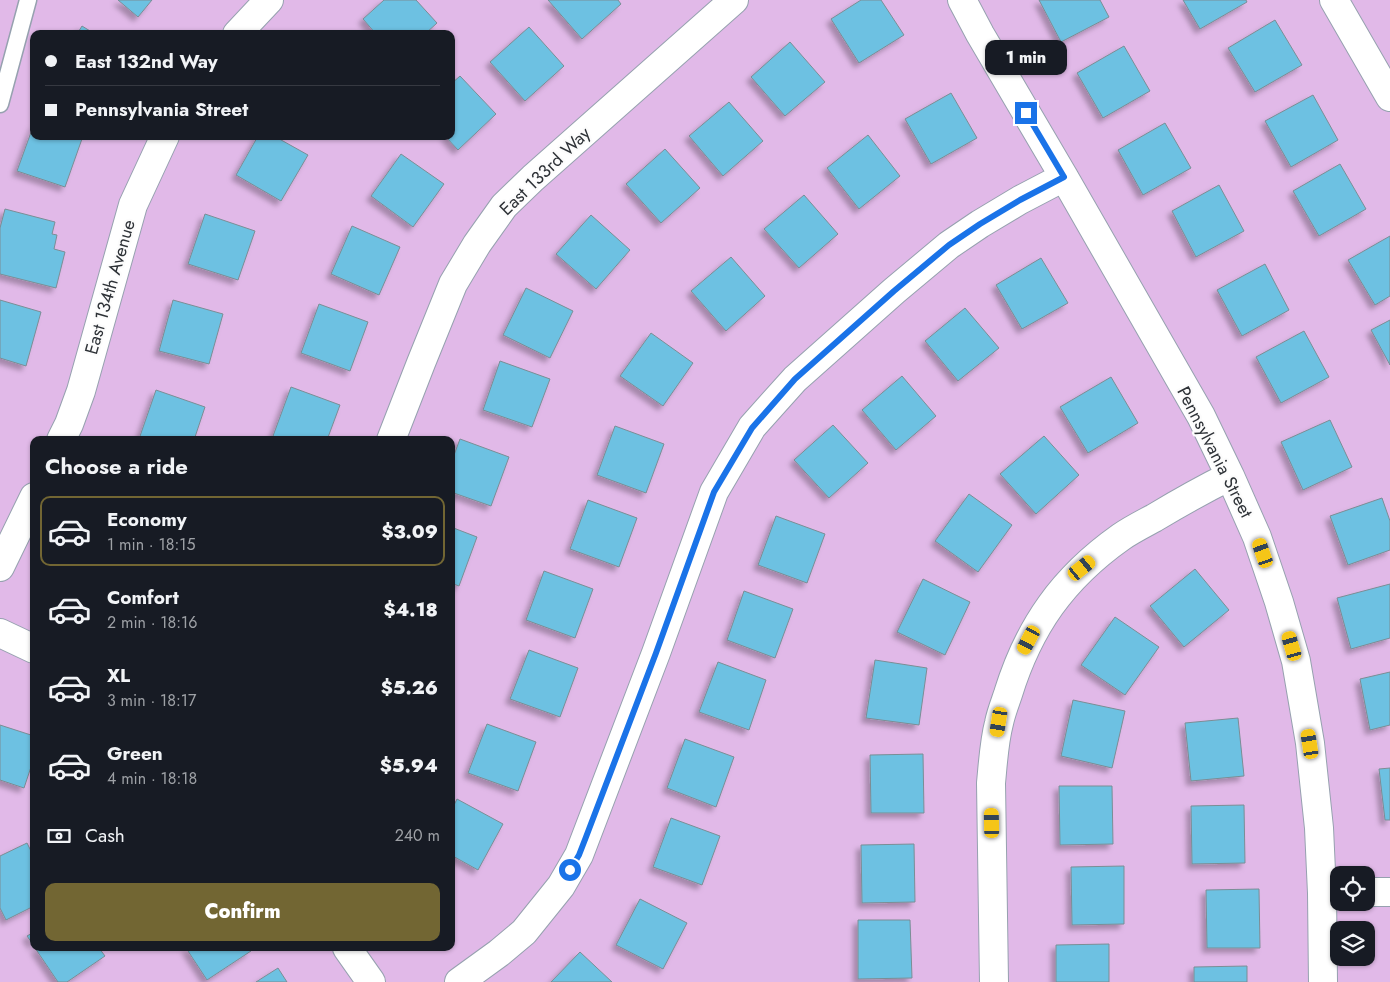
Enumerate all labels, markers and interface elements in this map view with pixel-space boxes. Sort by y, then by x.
callout: 1 min [985,41,1067,76]
text: 1 min [1006,46,1046,69]
text: East 132nd Way [75,48,218,75]
text: Pennsylvania Street [75,96,248,123]
route end [1015,102,1037,124]
street label: East 133rd Way [494,121,596,221]
street label: East 134th Avenue [78,217,142,357]
street label: Pennsylvania Street [1171,382,1260,523]
text: Choose a ride [45,450,188,482]
text: Economy [107,506,187,533]
icon: car [47,509,92,554]
text: $3.09 [382,518,438,545]
text: 1 min · 18:15 [107,533,195,556]
car [1251,536,1274,570]
car [1065,553,1098,583]
text: Comfort [107,584,179,611]
icon: car [47,587,92,632]
text: $4.18 [383,596,438,623]
text: 2 min · 18:16 [107,611,198,634]
car [1015,623,1042,657]
car [1280,630,1303,662]
text: XL [107,662,130,689]
icon: car [47,665,92,710]
text: $5.26 [381,674,438,701]
text: 3 min · 18:17 [107,689,196,712]
car [989,706,1008,738]
car [1300,728,1319,760]
text: Green [107,740,163,767]
icon: car [47,743,92,788]
text: $5.94 [380,752,438,779]
text: 4 min · 18:18 [107,767,197,790]
car [984,808,999,838]
icon: cash [45,822,73,850]
text: Cash [85,822,125,849]
text: 240 m [395,824,440,847]
route start [559,859,581,881]
map controls [1330,866,1375,966]
button: locate [1330,866,1375,911]
button: Confirm [45,883,440,941]
button: layers [1330,921,1375,966]

